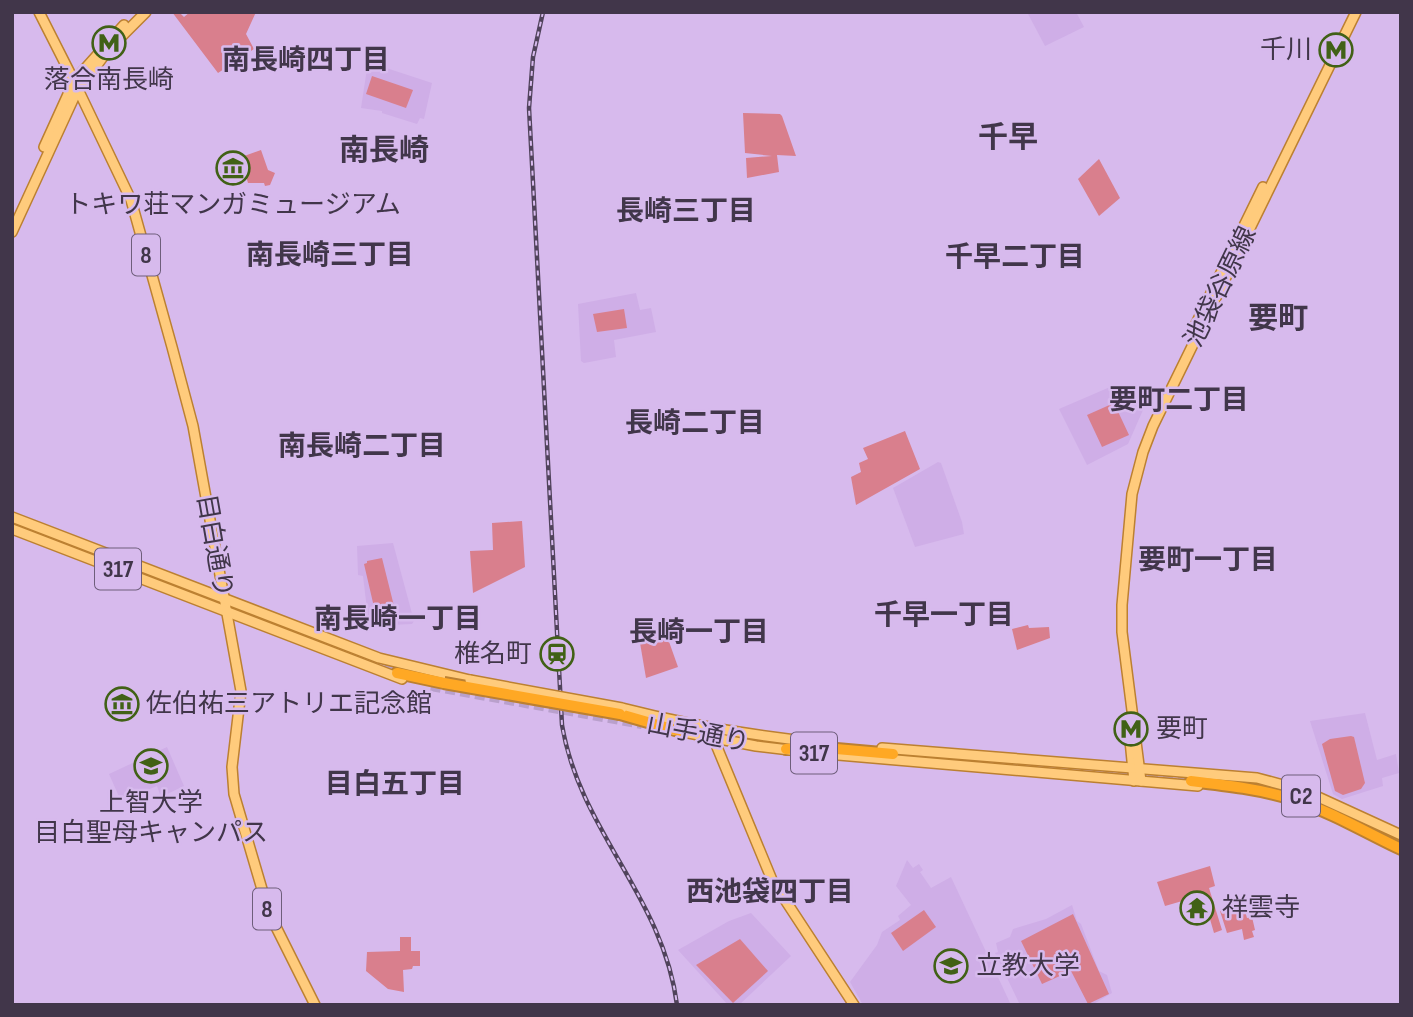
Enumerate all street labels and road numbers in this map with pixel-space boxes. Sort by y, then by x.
street label: 池袋谷原線 [1179,222,1263,352]
road number: 8 [132,234,160,276]
street label: 目白通り [190,492,238,600]
road number: 317 [95,548,141,590]
street label: 山手通り [644,709,752,759]
road number: 317 [791,732,837,774]
road number: C2 [1282,776,1320,816]
road number: 8 [253,888,281,930]

